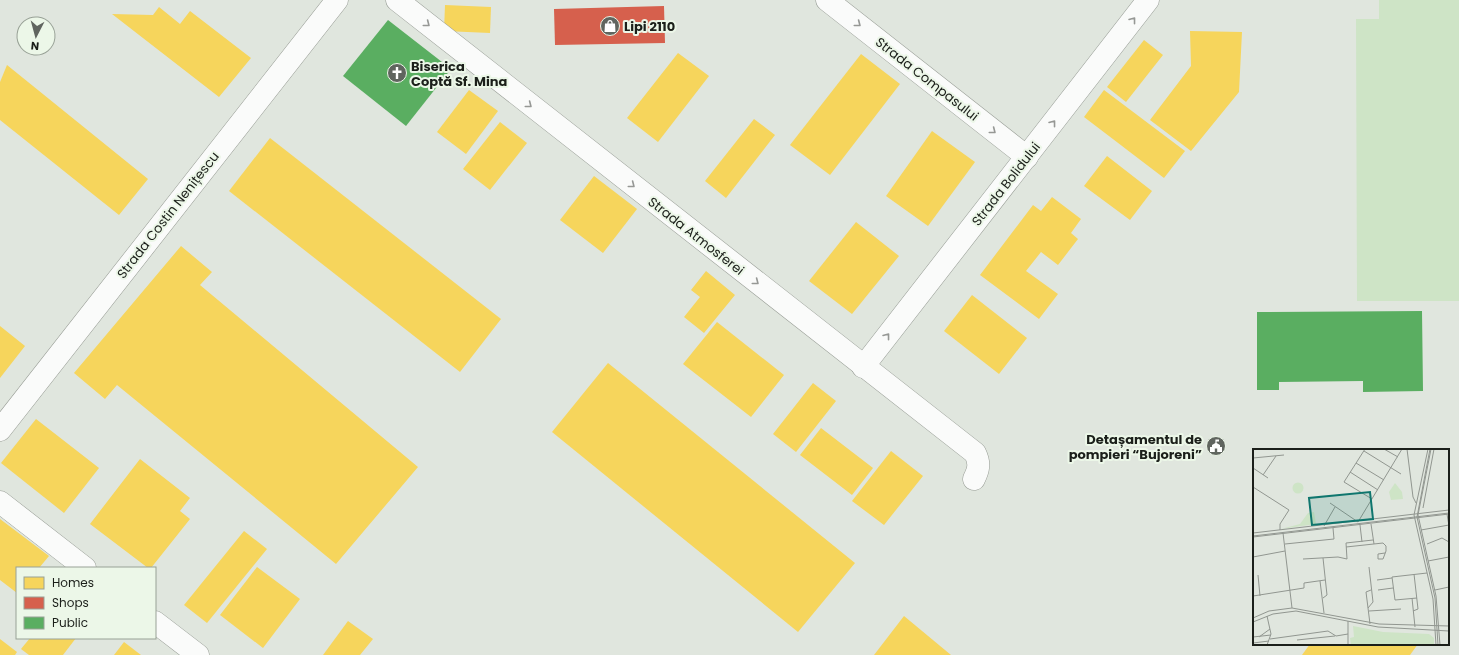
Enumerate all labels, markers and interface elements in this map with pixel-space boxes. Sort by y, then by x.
shop icon: Lipi 2110 [599,15,621,37]
north arrow [16,16,56,56]
place label: Lipi 2110 [624,17,675,36]
one-way arrow [1128,17,1135,24]
one-way arrow [423,20,430,27]
one-way arrow [854,20,861,27]
street label: Strada Compasului [871,33,983,125]
text: N [30,38,40,54]
place label: Biserica Coptă Sf. Mina [411,57,508,91]
church icon: Biserica Coptă Sf. Mina [386,62,408,84]
one-way arrow [525,100,532,107]
one-way arrow [1049,120,1056,127]
one-way arrow [988,126,995,133]
street label: Strada Bolidului [967,138,1045,230]
street label: Strada Costin Nenițescu [112,148,224,282]
one-way arrow [627,180,634,187]
street label: Strada Atmosferei [644,192,748,280]
one-way arrow [751,278,758,285]
one-way arrow [883,333,890,340]
place label: Detașamentul de pompieri “Bujoreni” [1069,430,1202,464]
public building icon: Detașamentul de pompieri “Bujoreni” [1205,435,1227,457]
inset map [1253,449,1449,645]
legend [16,567,156,639]
text: Homes [52,574,94,591]
text: Shops [52,594,89,611]
text: Public [52,614,88,631]

